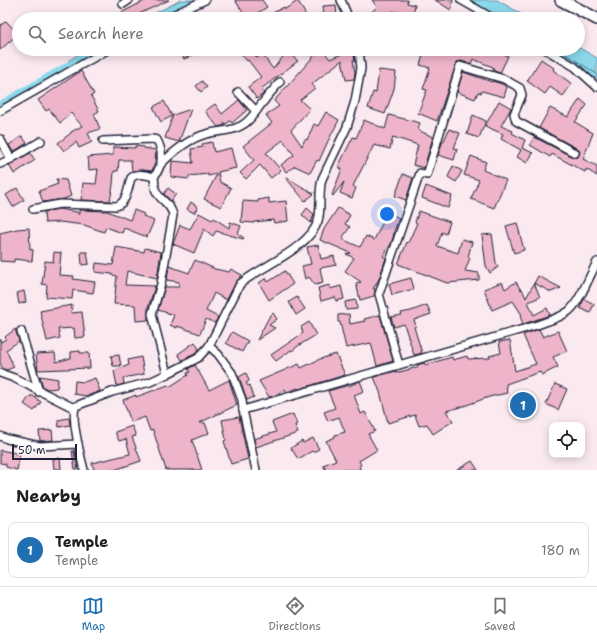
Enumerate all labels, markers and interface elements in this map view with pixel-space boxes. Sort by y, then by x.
search box [12,12,585,56]
icon: search [26,23,48,45]
text: Search here [58,24,144,44]
your location [377,204,397,224]
pin: 1 [510,390,536,420]
map controls [549,422,585,458]
button: locate [549,422,585,458]
scale bar [12,442,77,461]
text: 50 m [18,443,46,458]
text: Nearby [16,485,81,507]
text: Temple [55,532,108,552]
text: 1 [27,542,33,559]
text: 180 m [541,542,580,559]
text: Temple [55,552,98,569]
tab: Map [82,595,105,634]
tab: Directions [268,595,321,634]
tab: Saved [484,595,515,634]

